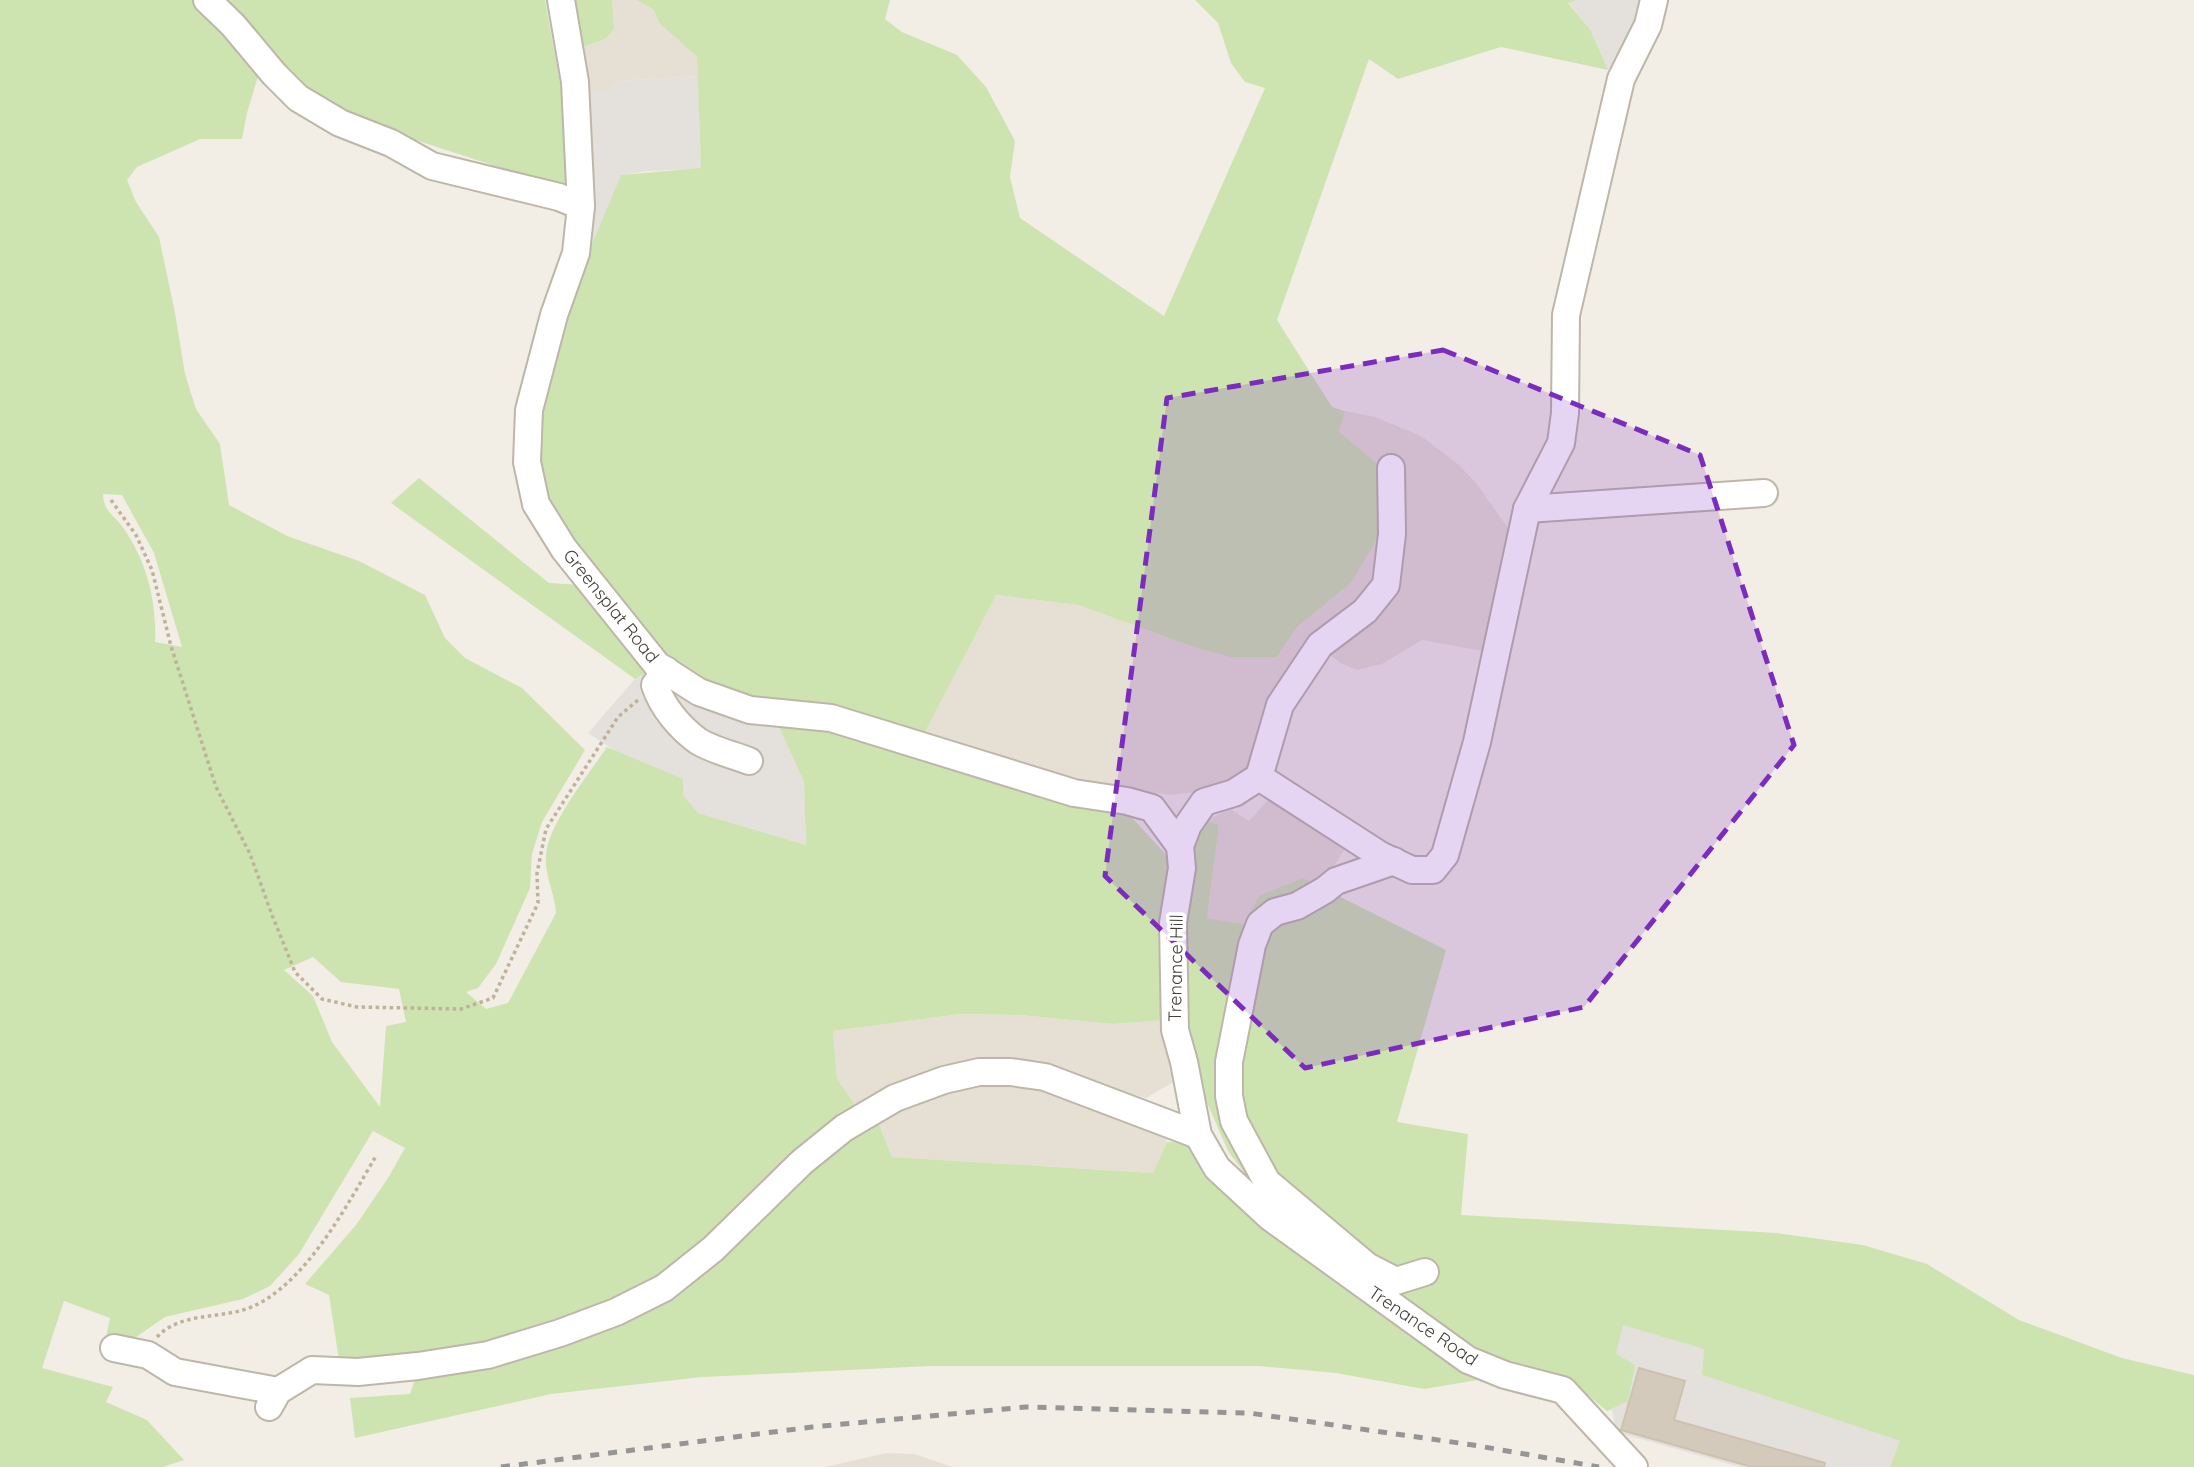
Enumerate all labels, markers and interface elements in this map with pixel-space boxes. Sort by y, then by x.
street label: Greensplat Road [558,544,664,667]
street label: Trenance Hill [1163,914,1188,1022]
street label: Trenance Road [1364,1280,1482,1371]

